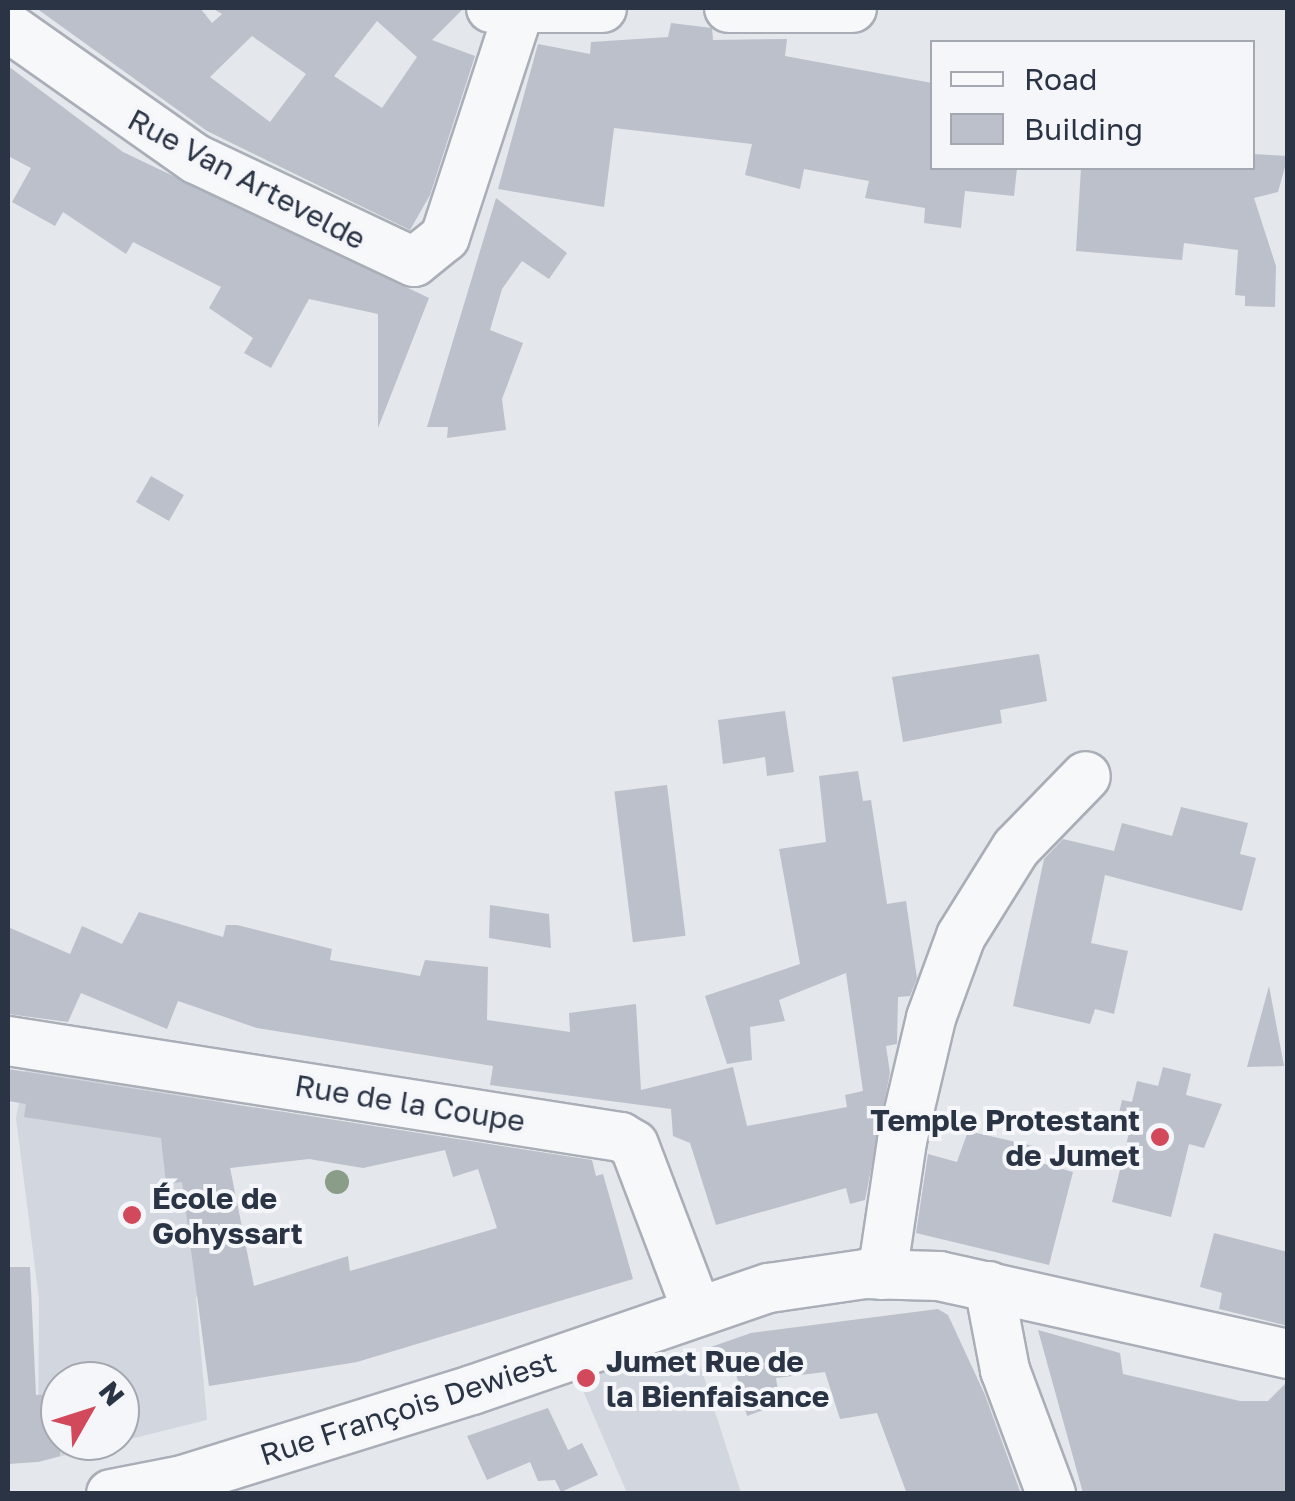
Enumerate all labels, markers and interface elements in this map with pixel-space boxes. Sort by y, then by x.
legend [930,40,1255,170]
text: Road [1024,61,1098,97]
street label: Rue Van Artevelde [122,101,372,257]
text: Building [1024,111,1143,147]
street label: Rue de la Coupe [292,1067,528,1139]
place label: Temple Protestant de Jumet [870,1102,1140,1172]
marker: Temple Protestant de Jumet [1149,1126,1171,1148]
place label: École de Gohyssart [152,1180,303,1250]
marker: École de Gohyssart [121,1204,143,1226]
street label: Rue François Dewiest [255,1343,561,1473]
place label: Jumet Rue de la Bienfaisance [606,1343,829,1414]
north arrow [40,1361,140,1461]
marker: Jumet Rue de la Bienfaisance [575,1367,597,1389]
text: N [93,1374,132,1412]

